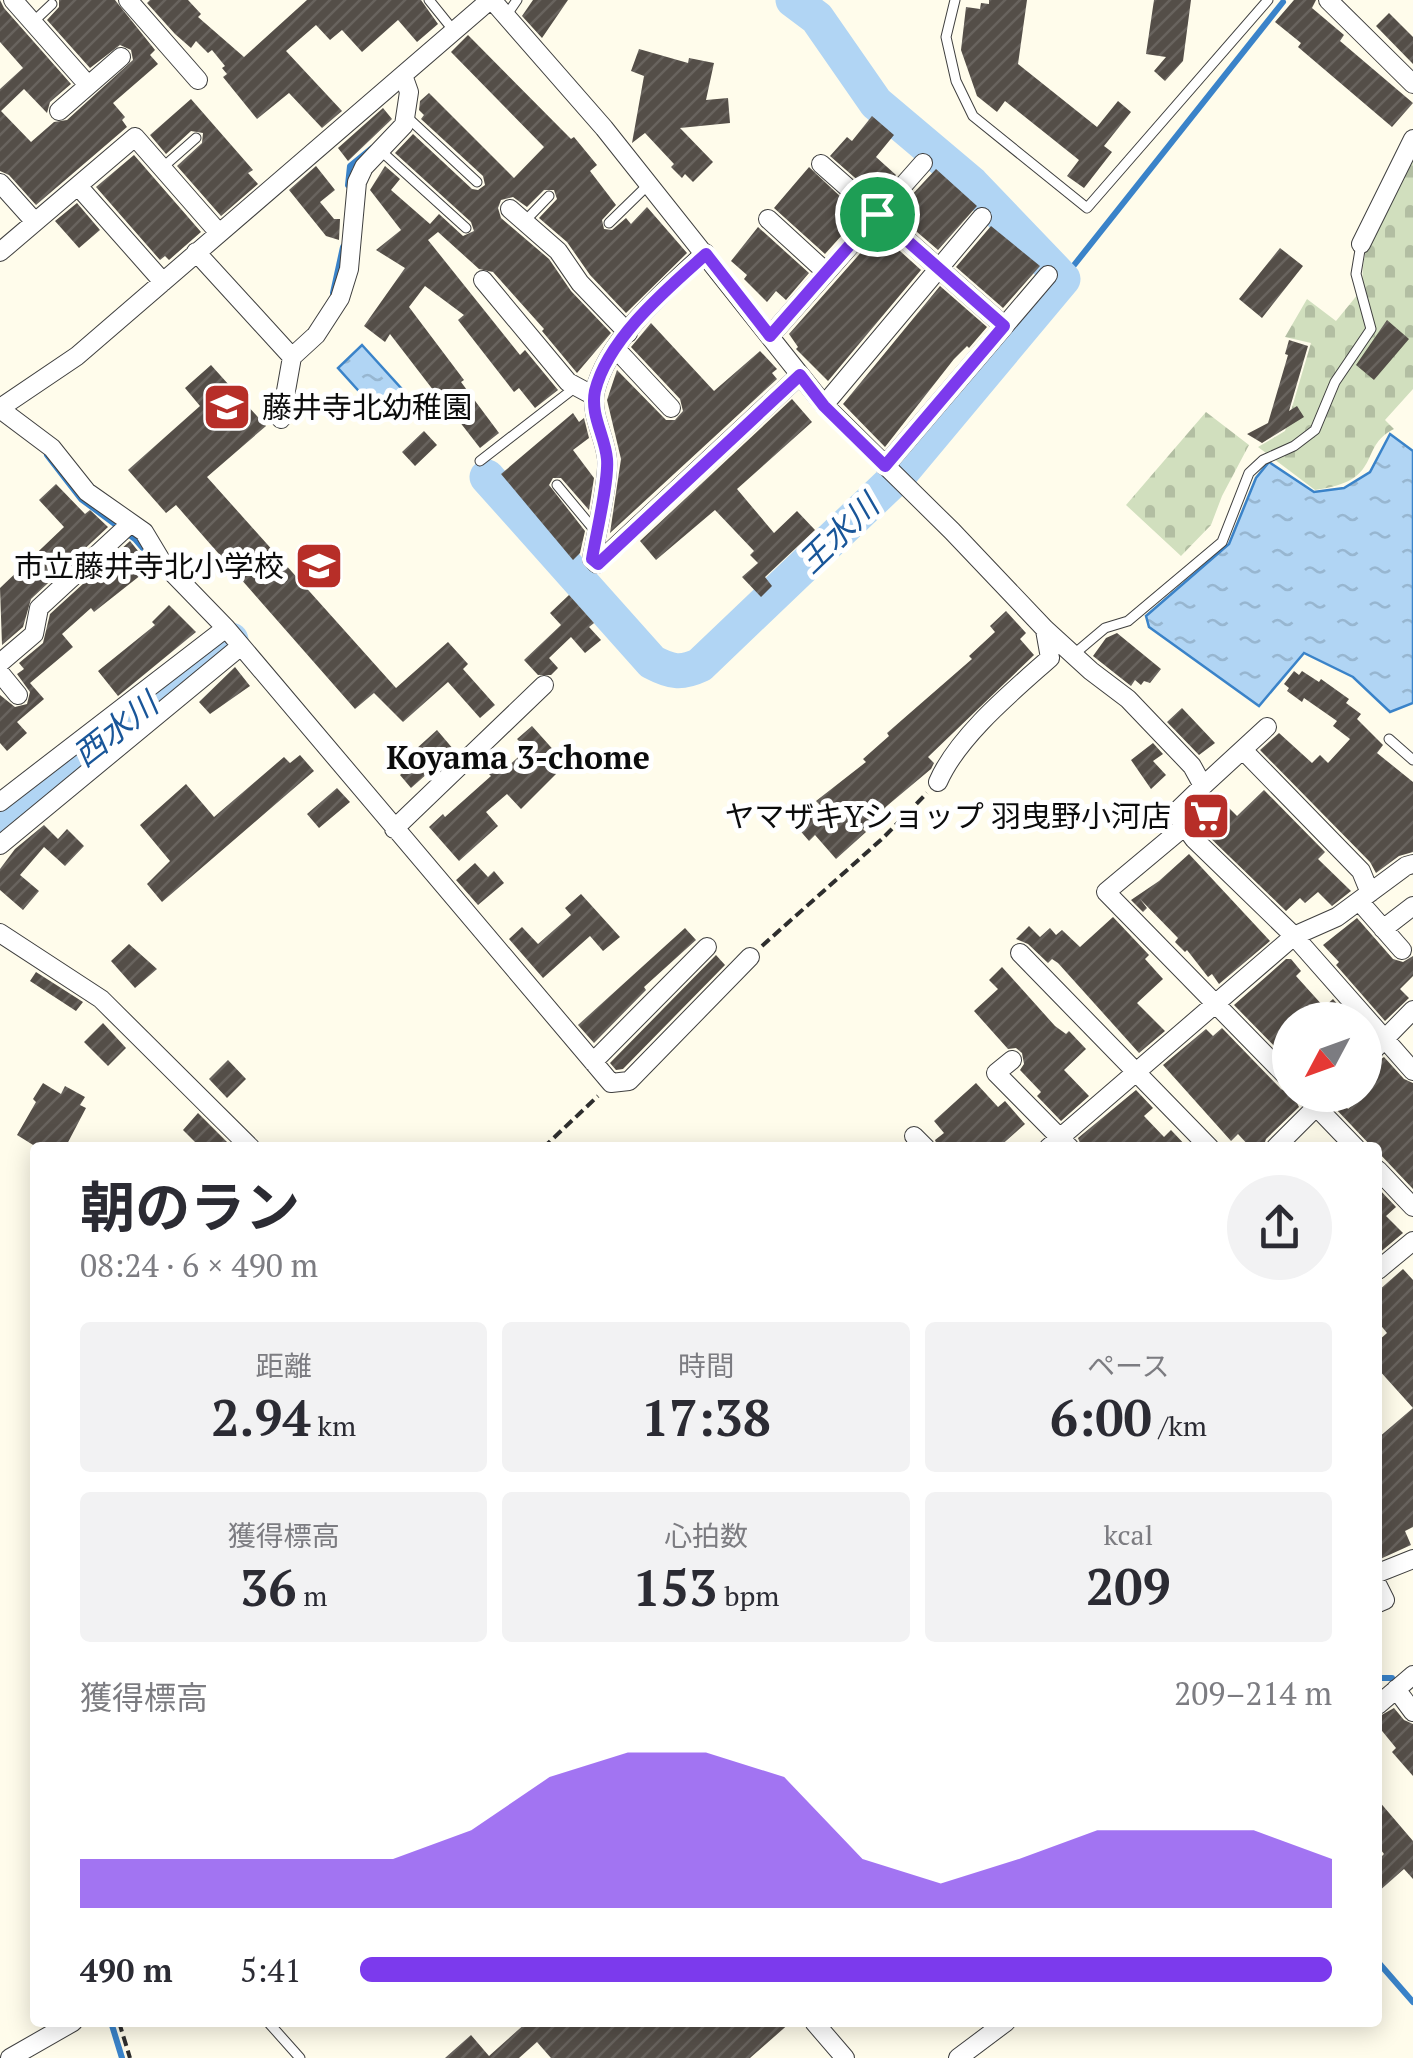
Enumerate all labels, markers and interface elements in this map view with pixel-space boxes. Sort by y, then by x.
pin [835,172,920,257]
icon: arrive [850,187,905,242]
school or university icon: 藤井寺北幼稚園 [201,381,253,433]
place label: 藤井寺北幼稚園 [262,387,472,427]
water label: 王水川 [789,482,889,581]
school or university icon: 市立藤井寺北小学校 [293,540,345,592]
place label: 市立藤井寺北小学校 [14,546,284,586]
water label: 西水川 [64,681,168,775]
district label: Koyama 3-chome [386,736,650,778]
supermarket icon: ヤマザキYショップ 羽曳野小河店 [1180,790,1232,842]
place label: ヤマザキYショップ 羽曳野小河店 [724,796,1171,836]
north arrow [1272,1002,1382,1112]
map controls [1272,1002,1382,1112]
text: 朝のラン [80,1170,300,1243]
button: share [1227,1175,1332,1280]
text: 08:24 · 6 × 490 m [80,1244,318,1286]
text: 距離 [256,1347,312,1384]
text: 時間 [678,1347,734,1384]
text: ペース [1087,1347,1170,1384]
text: 2.94 [211,1384,311,1450]
text: 17:38 [641,1384,771,1450]
text: 6:00 [1050,1384,1152,1450]
text: km [311,1407,356,1444]
text: /km [1152,1407,1207,1444]
text: kcal [1103,1516,1153,1553]
text: 獲得標高 [228,1517,340,1554]
text: 心拍数 [664,1517,748,1554]
text: 209 [1086,1553,1171,1619]
text: 36 [240,1554,296,1620]
text: 153 [633,1554,717,1620]
text: m [296,1577,327,1614]
text: bpm [717,1577,779,1614]
text: 209–214 m [1174,1672,1332,1714]
text: 獲得標高 [80,1676,208,1718]
text: 490 m [80,1949,172,1991]
text: 5:41 [240,1949,302,1991]

